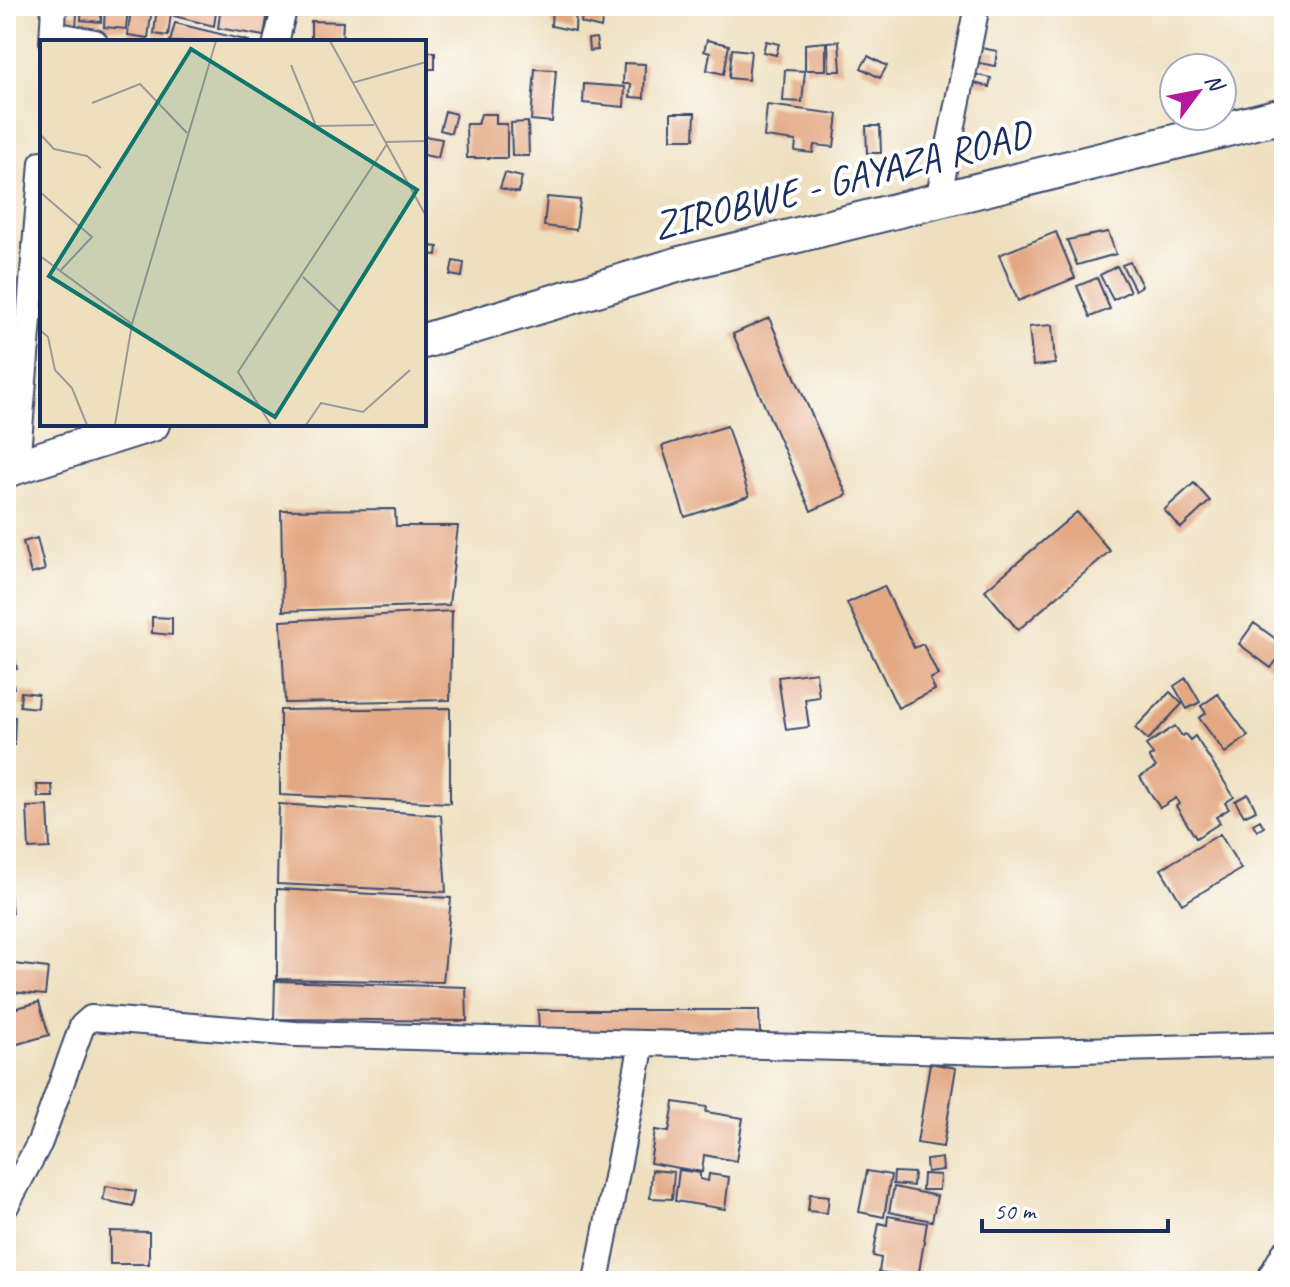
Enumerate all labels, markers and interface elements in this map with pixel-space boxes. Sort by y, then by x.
inset map [40,40,426,426]
north arrow [1158,52,1238,132]
text: N [1199,69,1231,98]
street label: ZIROBWE - GAYAZA ROAD [648,108,1039,251]
scale bar [982,1183,1168,1233]
text: 50 m [994,1196,1037,1226]

